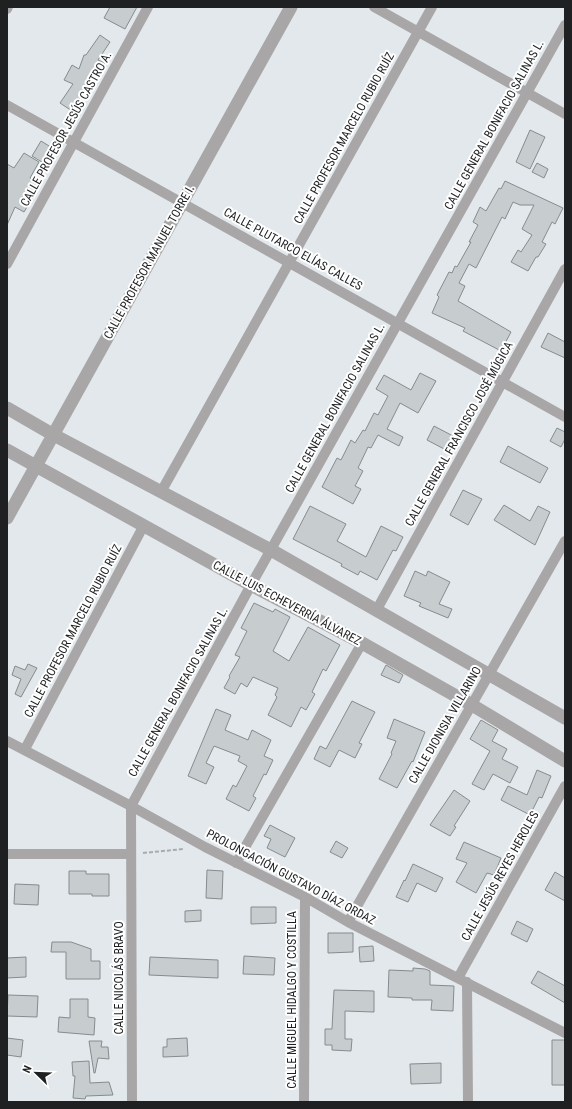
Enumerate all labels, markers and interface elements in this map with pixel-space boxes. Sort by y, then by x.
street label: CALLE GENERAL BONIFACIO SALINAS L. [441,38,547,212]
street label: CALLE PROFESOR JESÚS CASTRO A. [17,49,114,209]
street label: CALLE PROFESOR MARCELO RUBIO RUÍZ [290,49,397,226]
street label: CALLE PROFESOR MANUEL TORRE I. [101,183,197,341]
street label: CALLE PLUTARCO ELÍAS CALLES [221,204,365,293]
street label: CALLE GENERAL BONIFACIO SALINAS L. [282,321,388,495]
street label: CALLE GENERAL FRANCISCO JOSÉ MÚGICA [401,339,516,529]
street label: CALLE PROFESOR MARCELO RUBIO RUÍZ [20,542,125,720]
street label: CALLE LUIS ECHEVERRÍA ÁLVAREZ [211,557,364,648]
street label: CALLE GENERAL BONIFACIO SALINAS L. [125,605,231,779]
street label: CALLE DIONISIA VILLARINO [406,664,484,786]
street label: CALLE JESÚS REYES HEROLES [458,808,542,943]
street label: PROLONGACIÓN GUSTAVO DÍAZ ORDAZ [204,825,378,928]
street label: CALLE MIGUEL HIDALGO Y COSTILLA [285,911,299,1089]
street label: CALLE NICOLÁS BRAVO [111,921,126,1035]
north arrow [16,1053,56,1093]
text: N [20,1063,35,1075]

